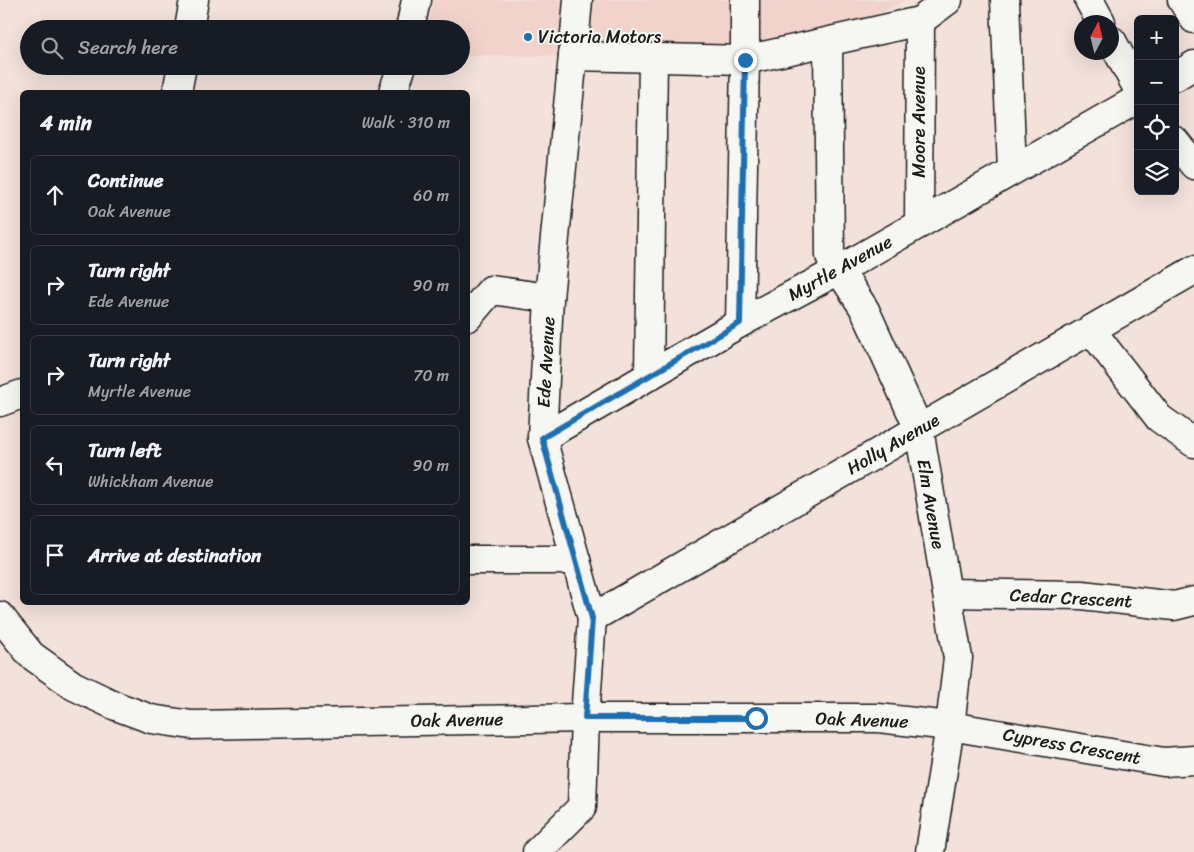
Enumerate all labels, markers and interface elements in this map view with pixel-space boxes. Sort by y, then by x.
north arrow [1074,15,1119,60]
map controls [1134,15,1179,195]
button: + [1134,15,1179,60]
search box [20,20,470,75]
place label: Victoria Motors [538,21,662,53]
text: Search here [78,31,178,64]
marker: Victoria Motors [522,31,534,43]
icon: search [38,34,66,62]
route end [734,49,757,72]
button: − [1134,60,1179,105]
street label: Moore Avenue [903,66,935,178]
text: 4 min [40,104,92,142]
button: locate [1134,105,1179,150]
text: Walk · 310 m [362,108,450,137]
button: layers [1134,150,1179,195]
text: Continue [88,164,164,197]
icon: ahead [41,181,69,209]
text: 60 m [413,181,449,210]
text: Oak Avenue [88,197,171,226]
street label: Myrtle Avenue [782,226,898,310]
text: Turn right [88,254,170,287]
icon: right [41,271,69,299]
text: 90 m [413,271,449,300]
text: Ede Avenue [88,287,169,316]
street label: Ede Avenue [528,316,564,408]
text: Turn right [88,344,170,377]
icon: right [41,361,69,389]
text: 70 m [413,361,449,390]
text: Myrtle Avenue [88,377,191,406]
street label: Holly Avenue [840,404,946,484]
text: Turn left [88,434,161,467]
icon: left [41,451,69,479]
text: 90 m [413,451,449,480]
street label: Elm Avenue [907,456,955,552]
text: Whickham Avenue [88,467,214,496]
text: Arrive at destination [88,539,261,572]
icon: arrive [41,541,69,569]
street label: Cedar Crescent [1009,579,1133,617]
street label: Oak Avenue [815,702,909,738]
street label: Oak Avenue [410,703,504,737]
route start [745,707,768,730]
street label: Cypress Crescent [1001,718,1144,774]

